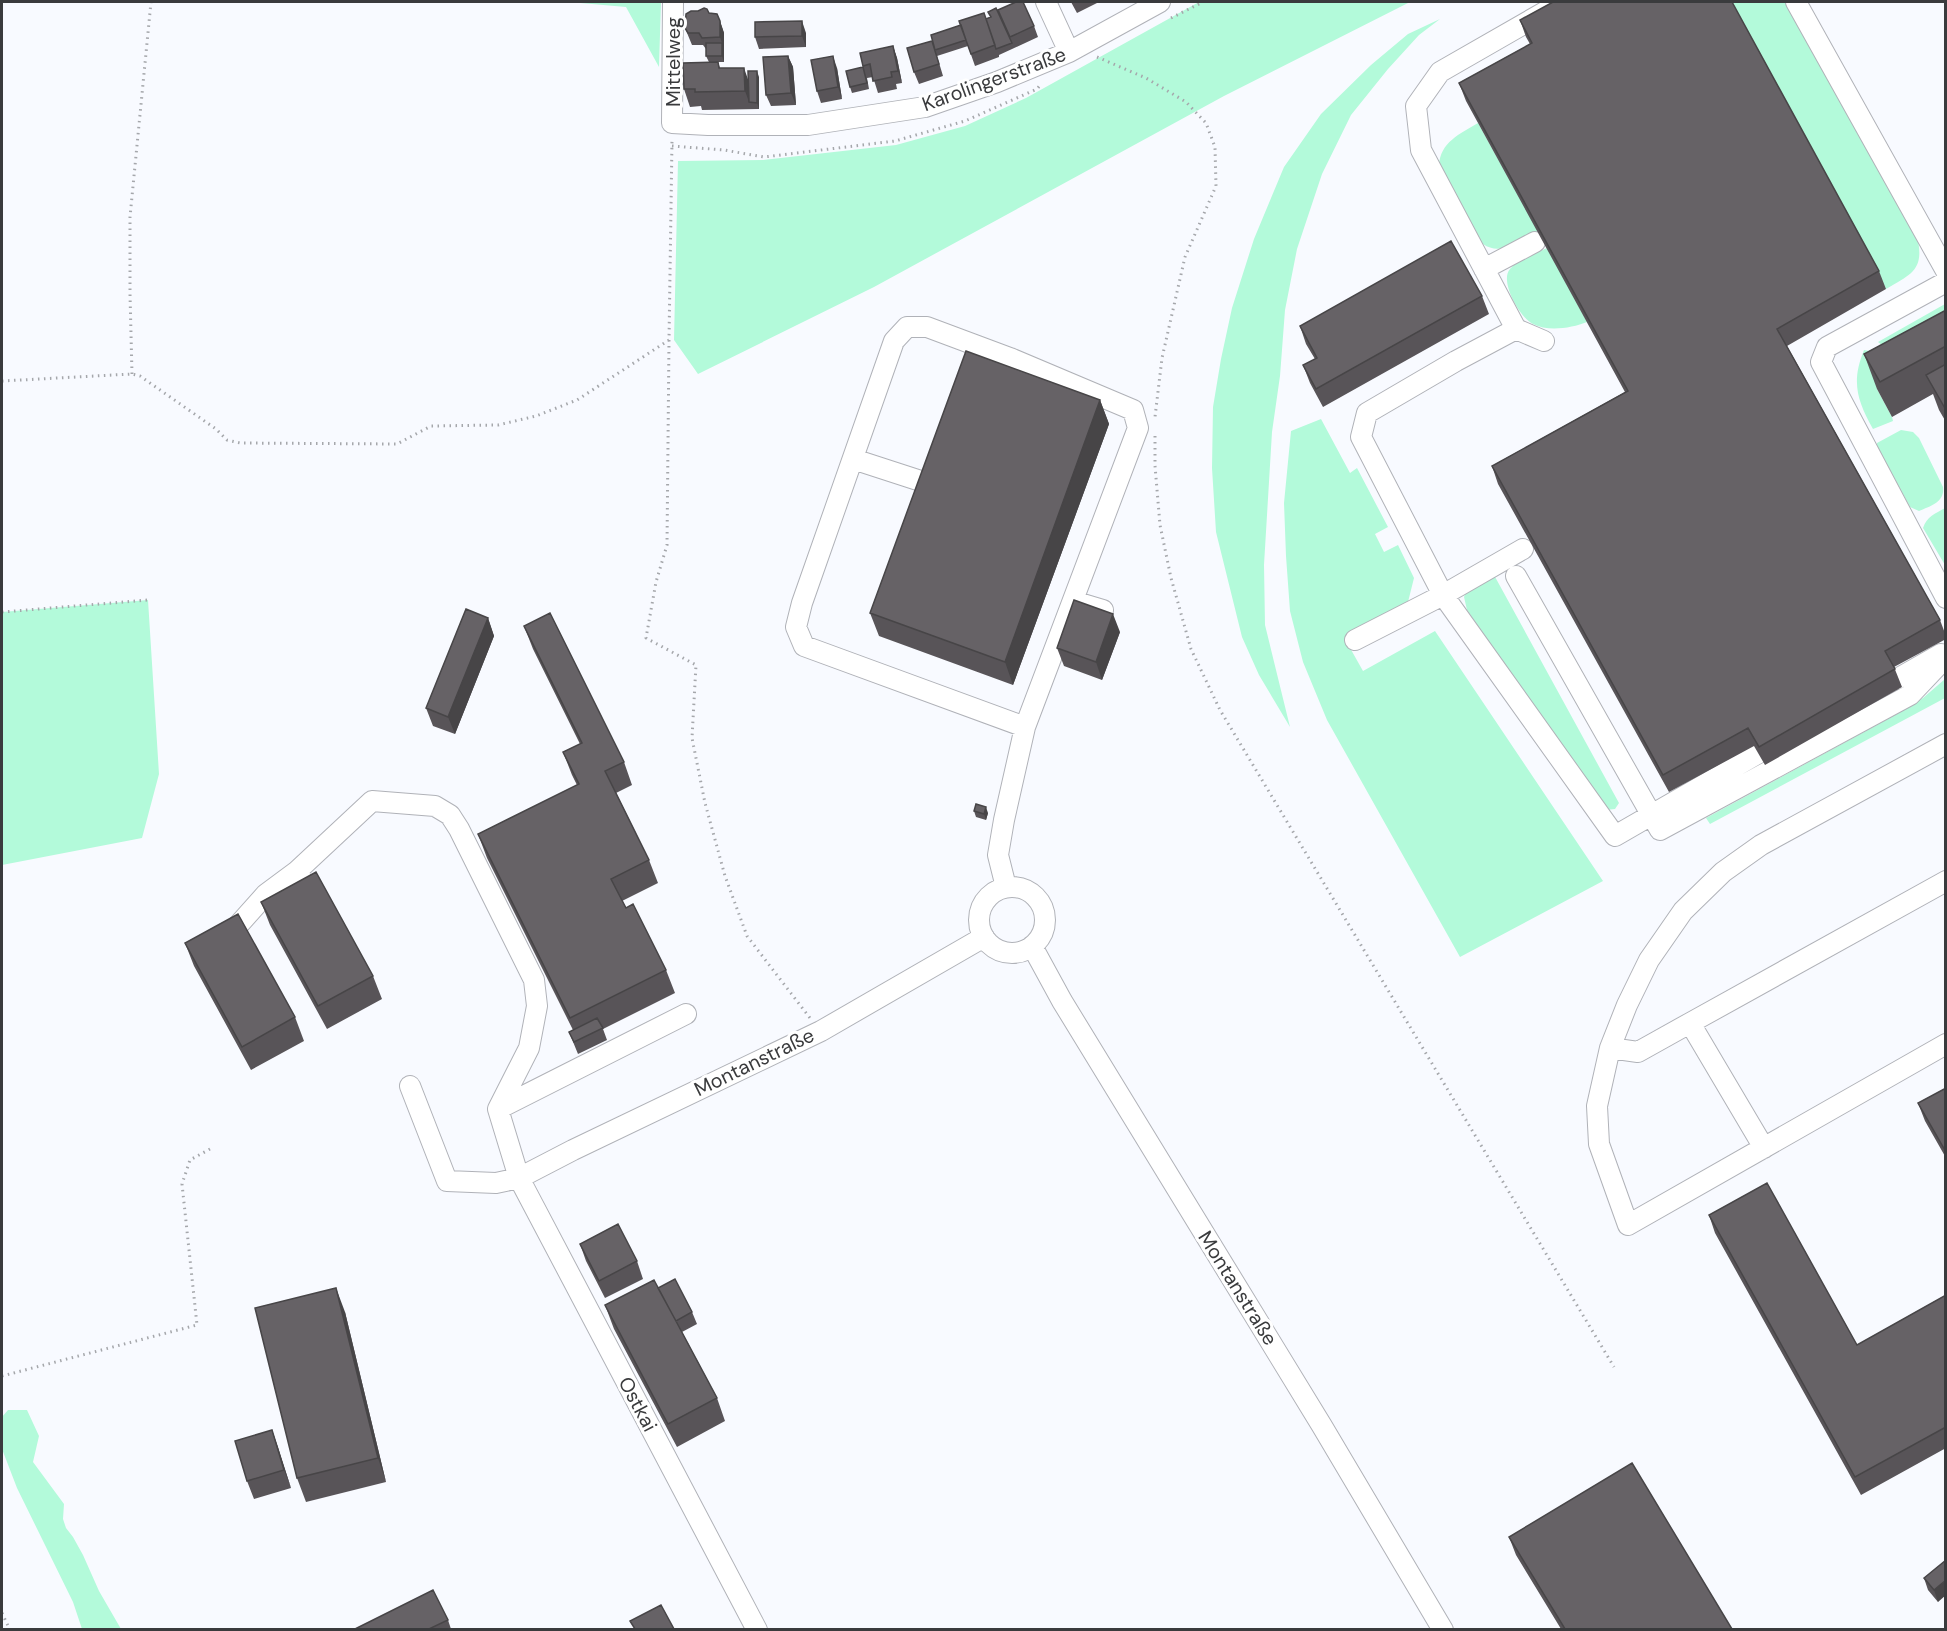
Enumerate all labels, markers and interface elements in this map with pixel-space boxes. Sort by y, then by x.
street label: Mittelweg [660,17,686,107]
street label: Karolingerstraße [918,41,1070,117]
street label: Montanstraße [690,1022,818,1102]
street label: Montanstraße [1192,1226,1284,1350]
street label: Ostkai [613,1372,663,1436]

